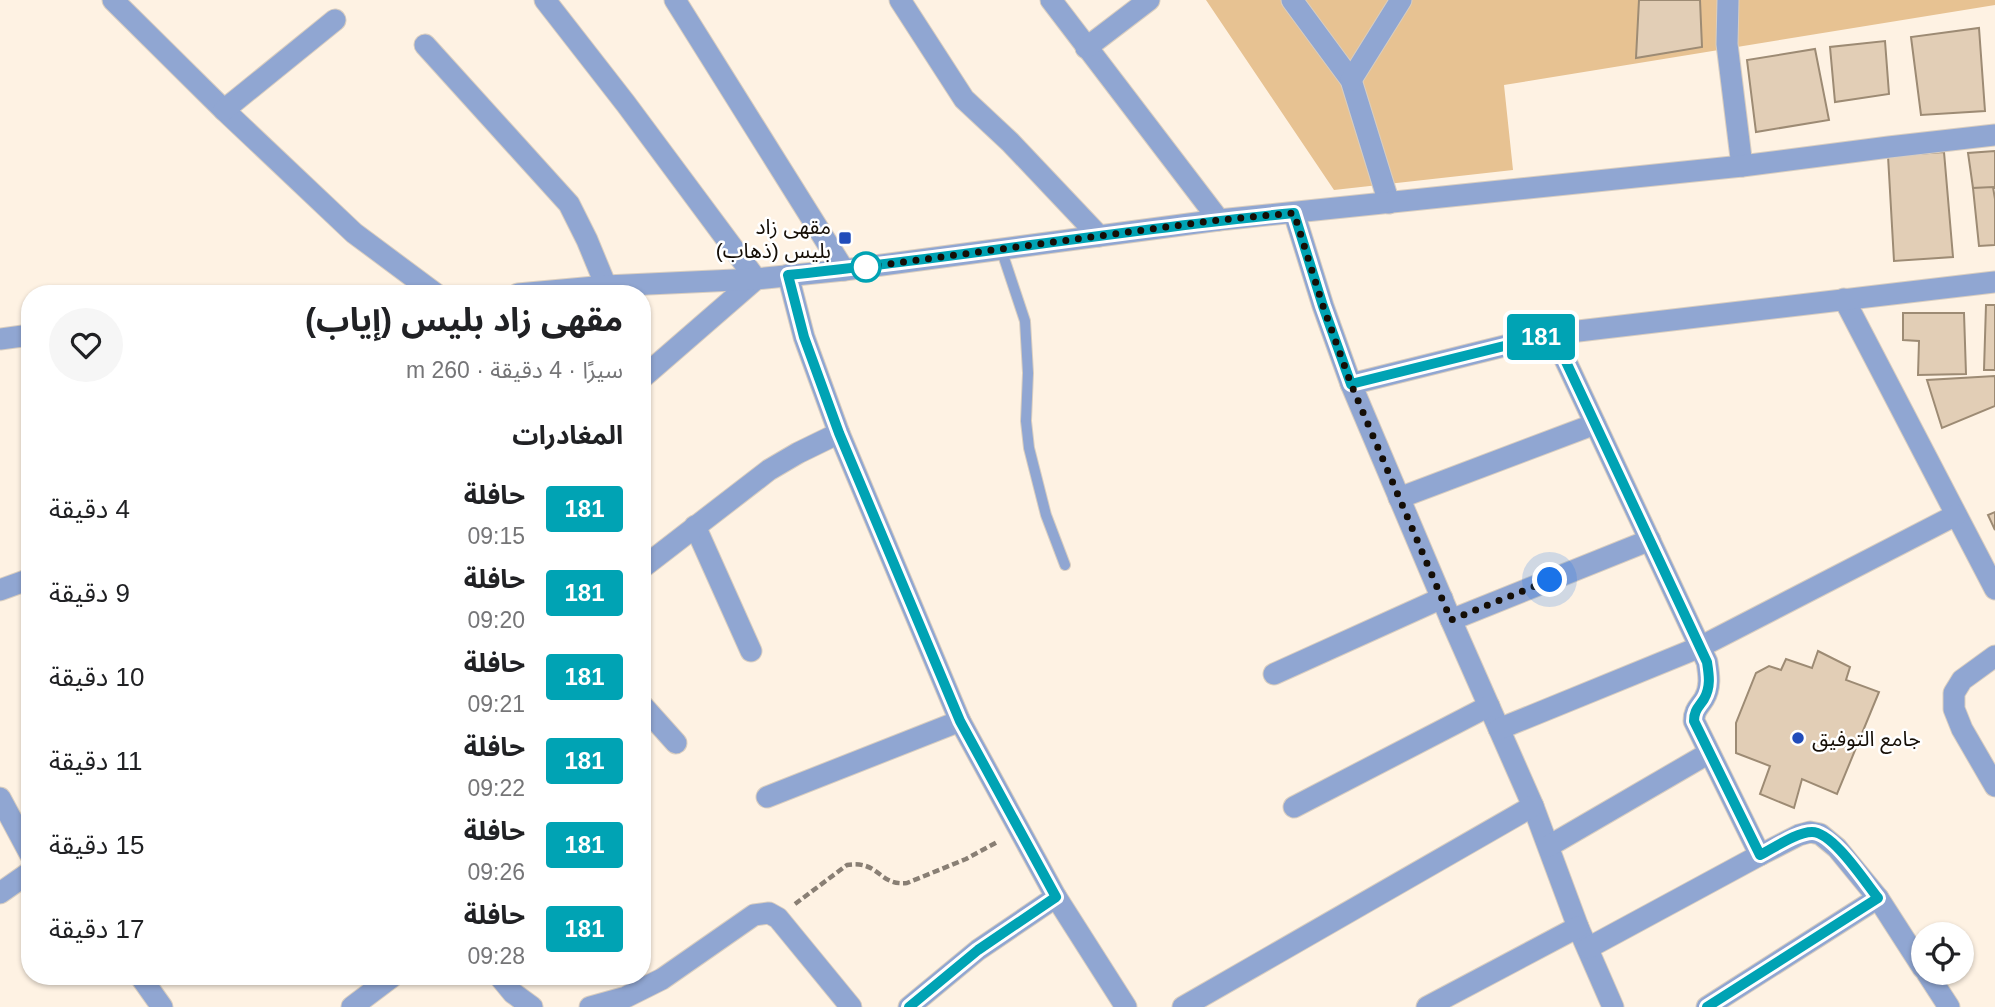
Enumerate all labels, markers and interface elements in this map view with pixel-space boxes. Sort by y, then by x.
place label: مقهى زاد بليس (ذهاب) [716,215,831,263]
marker: مقهى زاد بليس (ذهاب) [837,230,853,246]
unlabelled marker [851,252,881,282]
text: مقهى زاد بليس (إياب) [305,301,623,338]
button: heart [49,308,123,382]
line badge: 181 [1501,314,1581,360]
text: 181 [1521,323,1561,350]
text: سيرًا · 4 دقيقة · 260 m [406,357,623,383]
text: المغادرات [512,420,623,450]
text: حافلة [464,480,525,510]
text: 4 دقيقة [49,494,130,524]
text: 181 [564,495,605,522]
text: 09:15 [467,523,525,549]
your location [1532,562,1567,597]
text: حافلة [464,564,525,594]
text: 9 دقيقة [49,578,130,608]
text: 181 [564,579,605,606]
text: 09:20 [467,607,525,633]
text: حافلة [464,648,525,678]
text: 10 دقيقة [49,662,144,692]
text: 181 [564,663,605,690]
text: 09:21 [467,691,525,717]
place label: جامع التوفيق [1812,727,1921,754]
marker: جامع التوفيق [1790,730,1806,746]
text: حافلة [464,732,525,762]
text: 11 دقيقة [49,746,142,776]
text: 181 [564,747,605,774]
text: 09:22 [467,775,525,801]
text: حافلة [464,816,525,846]
text: 15 دقيقة [49,830,144,860]
text: 181 [564,831,605,858]
text: 09:26 [467,859,525,885]
text: حافلة [464,900,525,930]
text: 17 دقيقة [49,914,144,944]
text: 181 [564,915,605,942]
map controls [1911,922,1974,985]
button: locate [1911,922,1974,985]
text: 09:28 [467,943,525,969]

